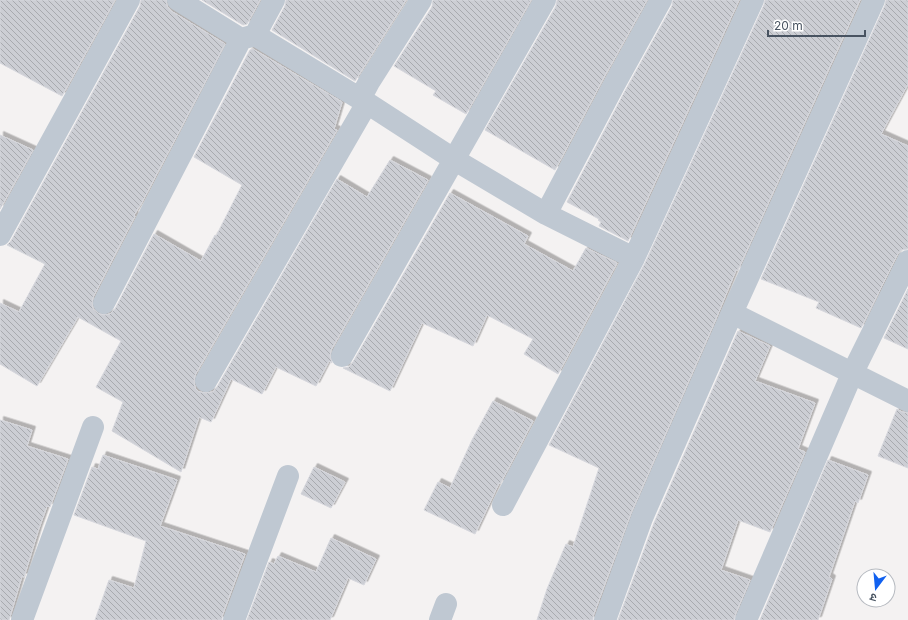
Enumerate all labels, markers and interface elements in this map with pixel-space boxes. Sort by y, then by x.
scale bar [768,12,865,38]
text: 20 m [774,18,803,33]
north arrow [856,568,896,608]
text: उ [868,590,878,605]

